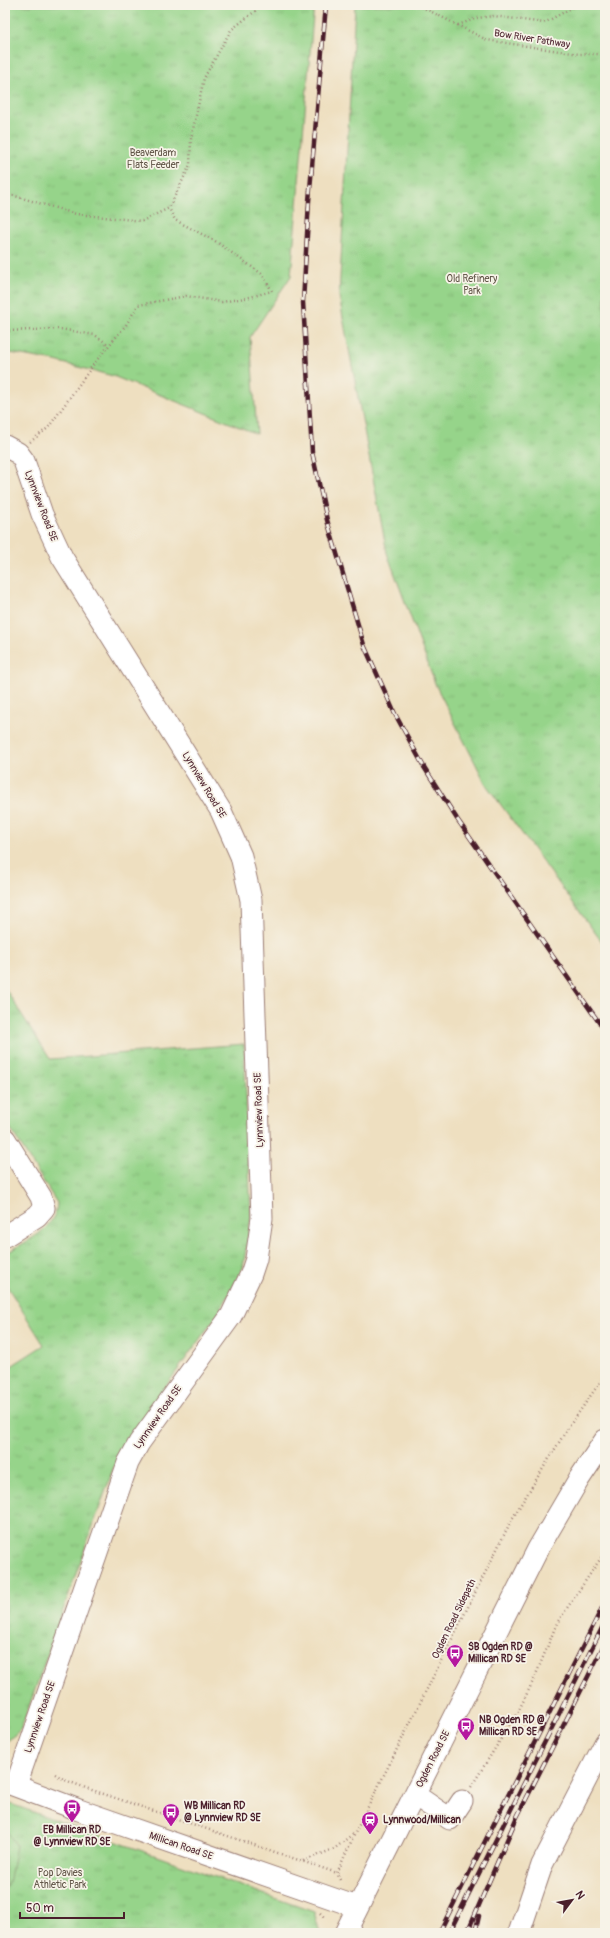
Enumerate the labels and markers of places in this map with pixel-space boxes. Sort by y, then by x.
place label: SB Ogden RD @ Millican RD SE [468,1641,533,1665]
bus stop icon: SB Ogden RD @ Millican RD SE [445,1643,465,1668]
place label: NB Ogden RD @ Millican RD SE [479,1714,545,1738]
bus stop icon: NB Ogden RD @ Millican RD SE [456,1716,476,1741]
bus stop icon: EB Millican RD @ Lynnview RD SE [62,1798,82,1823]
place label: WB Millican RD @ Lynnview RD SE [184,1800,262,1824]
bus stop icon: WB Millican RD @ Lynnview RD SE [161,1802,181,1827]
station icon: Lynnwood/Millican [360,1810,380,1835]
place label: Lynnwood/Millican [383,1814,461,1826]
place label: EB Millican RD @ Lynnview RD SE [34,1824,111,1848]

